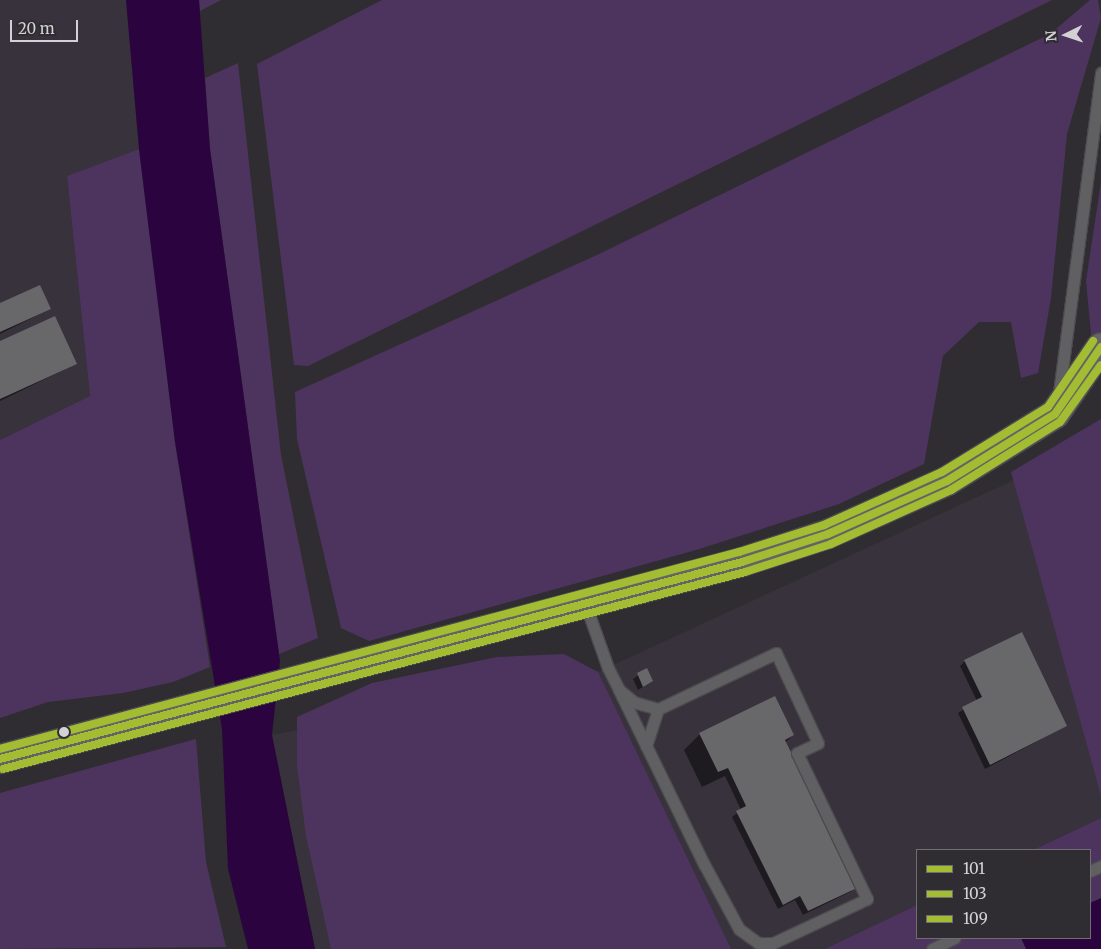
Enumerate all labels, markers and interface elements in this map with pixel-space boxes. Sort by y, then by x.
scale bar [12,10,80,42]
north arrow [1041,10,1091,60]
text: 20 m [18,19,55,38]
text: N [1042,30,1060,42]
unlabelled marker [59,727,69,737]
legend [916,849,1091,939]
text: 101 [963,859,985,878]
text: 103 [963,884,987,903]
text: 109 [963,909,988,928]

